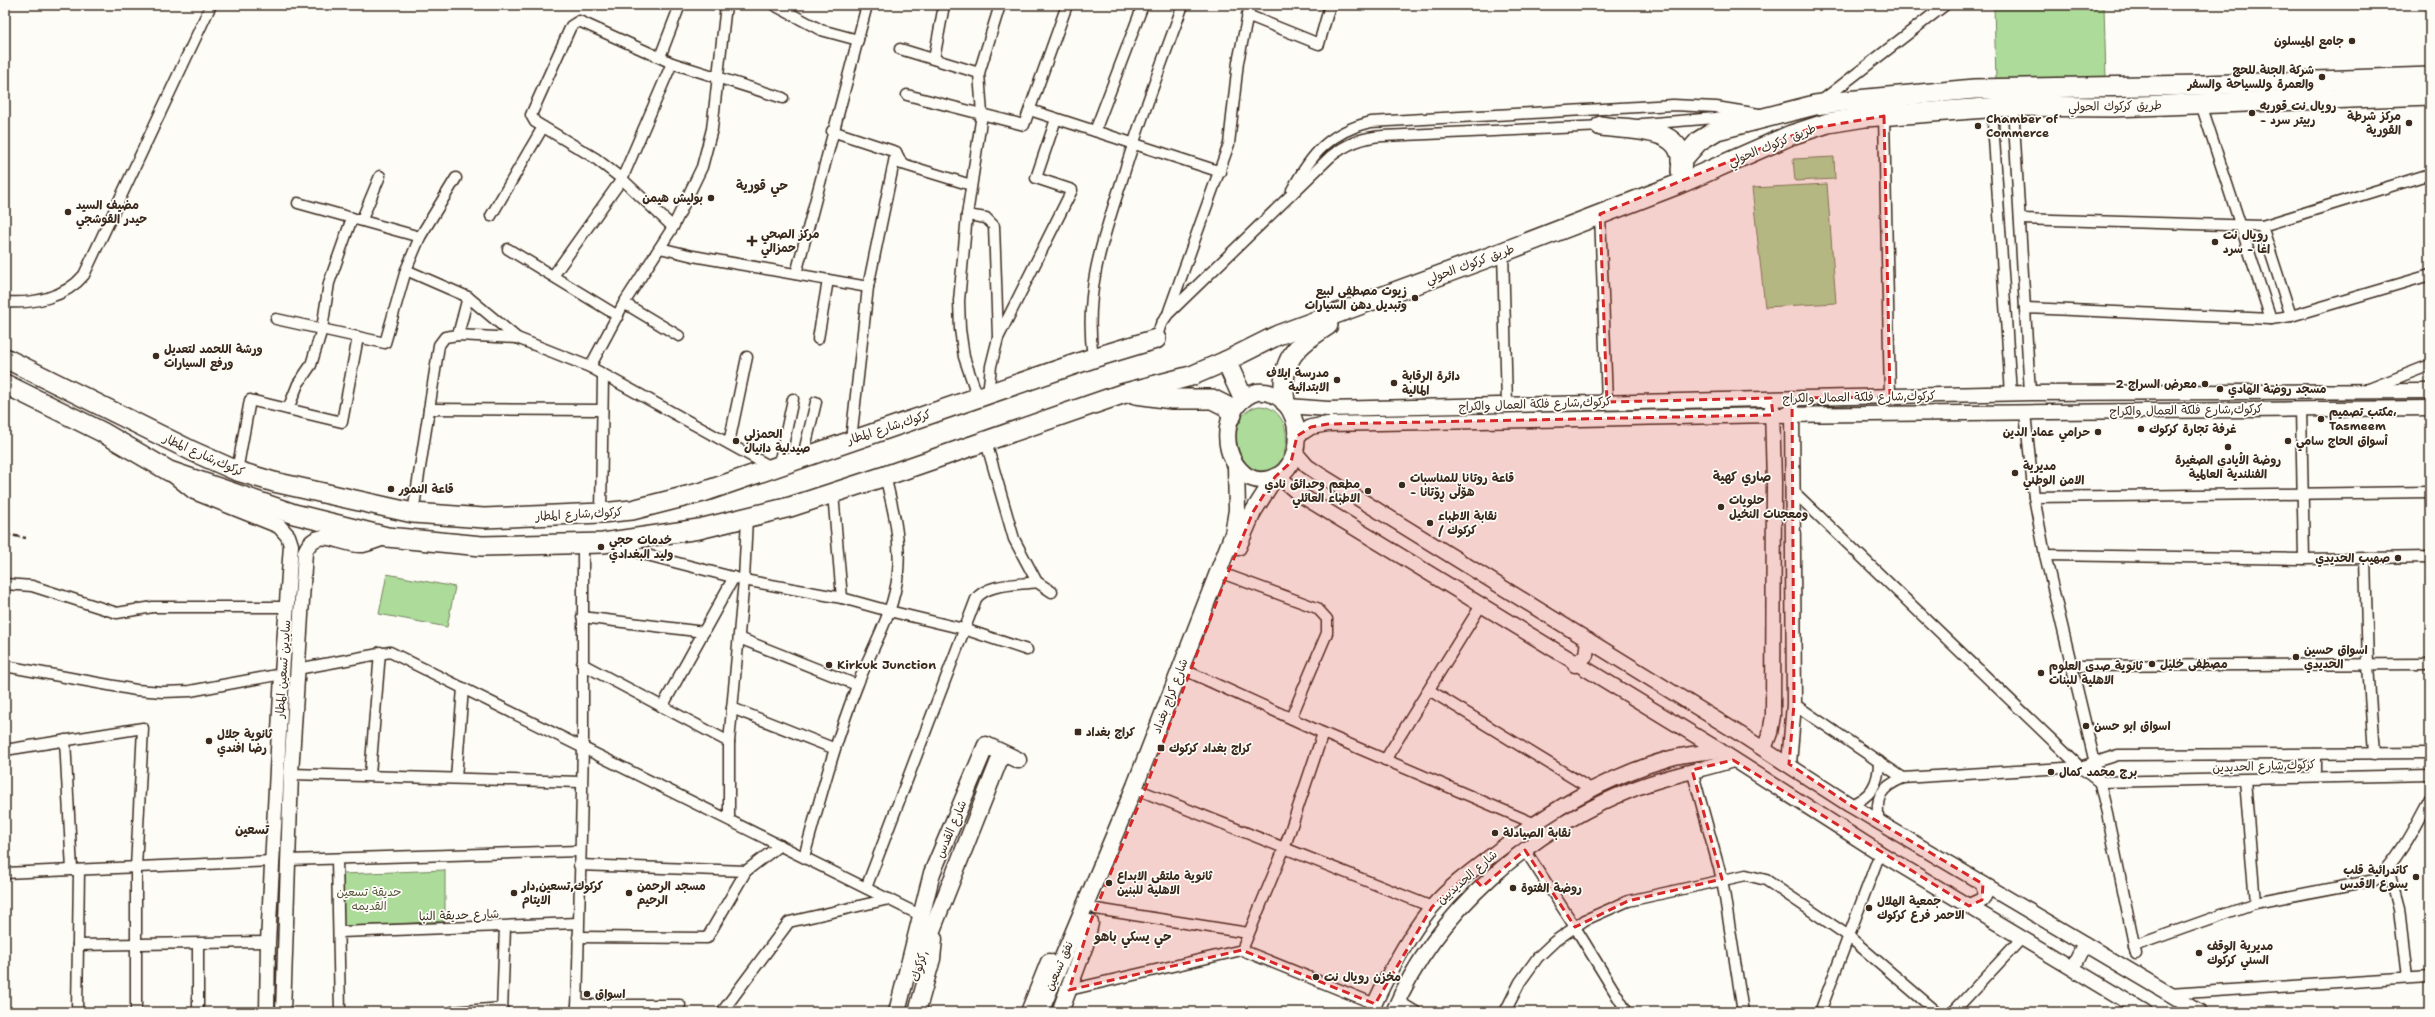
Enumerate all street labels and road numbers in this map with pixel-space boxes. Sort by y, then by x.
street label: طريق كركوك الحولي [2068,97,2162,118]
street label: طريق كركوك الحولي [1726,120,1819,173]
street label: طريق كركوك الحولي [1423,241,1518,290]
street label: كركوك,شارع فلكة العمال والكراج [1782,388,1936,407]
street label: كركوك,شارع فلكة العمال والكراج [1458,393,1612,416]
street label: كركوك,شارع فلكة العمال والكراج [2109,401,2263,420]
street label: كركوك,شارع المطار [844,406,933,449]
street label: كركوك,شارع المطار [160,430,247,481]
street label: كركوك,شارع المطار [534,504,623,525]
street label: سايدين تسعين المطار [272,619,294,720]
street label: شارع كراج بغداد [1148,656,1193,736]
street label: كركوك,شارع الحديدين [2212,756,2316,777]
street label: شارع القدس [932,798,971,861]
street label: شارع الحديديين [1433,846,1501,908]
street label: شارع حديقة النبا [419,906,499,925]
street label: نفق تسعين [1041,939,1077,993]
street label: كركوك, [907,948,931,984]

